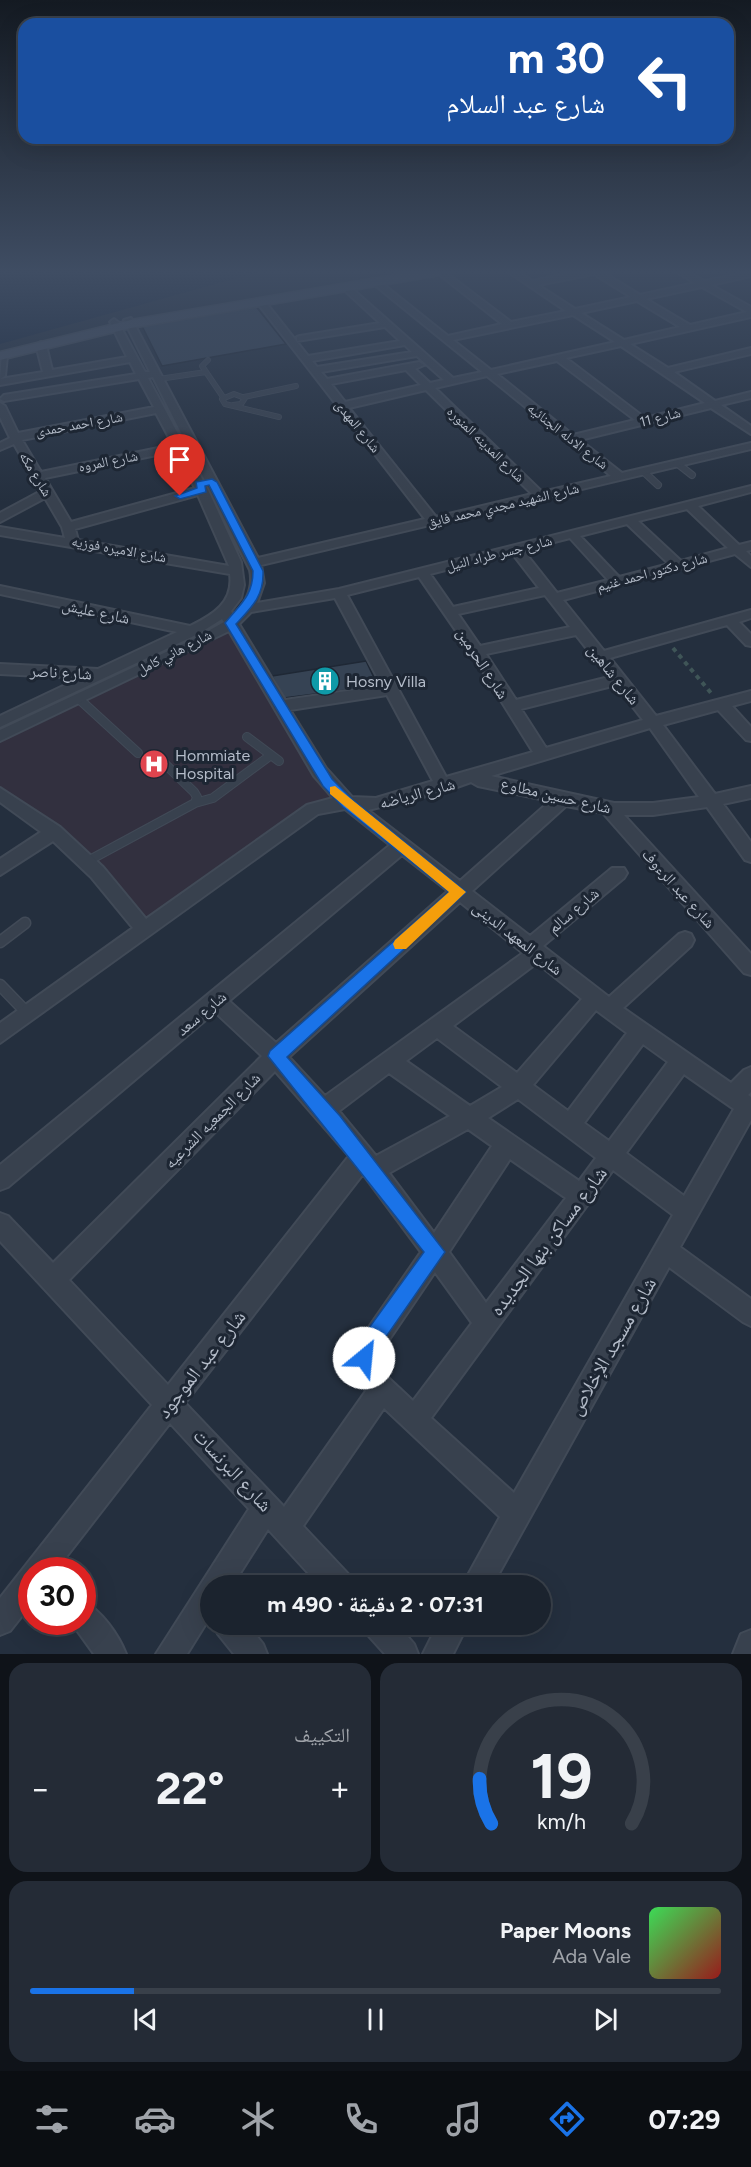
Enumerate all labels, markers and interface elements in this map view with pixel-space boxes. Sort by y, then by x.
text: 30 m [508,33,605,84]
icon: left [626,42,704,120]
text: شارع عبد السلام [446,87,605,120]
street label: شارع المهدى [330,397,384,457]
street label: شارع الادله الجنائيه [523,400,611,474]
street label: شارع المدينه المنوره [443,403,528,486]
street label: شارع 11 [638,404,683,432]
street label: شارع احمد حمدى [34,408,124,442]
pin [154,434,205,496]
icon: arrive [163,443,196,476]
street label: شارع المروه [77,447,139,477]
street label: شارع مكه [15,449,56,500]
street label: شارع الشهيد مجدي محمد فايق [426,480,581,534]
street label: شارع جسر طراد النيل [444,532,554,576]
street label: شارع الاميره فوزيه [70,533,168,567]
street label: شارع دكتور احمد غنيم [595,550,710,596]
street label: شارع عليش [60,595,131,629]
street label: شارع الحرمين [452,624,513,703]
street label: شارع هاني كامل [134,626,216,681]
street label: شارع شاهين [583,640,644,709]
street label: شارع ناصر [29,661,92,685]
building icon: Hosny Villa [309,665,341,697]
place label: Hosny Villa [346,672,426,691]
place label: Hommiate Hospital [175,746,250,783]
hospital icon: Hommiate Hospital [138,748,170,780]
street label: شارع الرياضه [377,774,457,814]
street label: شارع حسين مطاوع [499,774,613,818]
street label: شارع عبد الرءوف [637,845,719,933]
street label: شارع سالم [544,884,603,938]
street label: شارع المعهد الدينى [469,898,566,980]
street label: شارع سعد [173,987,231,1040]
street label: شارع الجمعيه الشرعيه [160,1068,265,1173]
street label: شارع مساكن بنها الجديده [484,1162,613,1321]
street label: شارع مسجد الإخلاص [563,1273,662,1420]
street label: شارع عبد الموجود [151,1305,251,1423]
position arrow [332,1326,396,1390]
street label: شارع البرنسات [188,1423,278,1517]
speed limit sign: 30 [18,1557,96,1635]
text: 07:31 · 2 دقيقة · 490 m [267,1591,484,1618]
text: التكييف [294,1723,350,1747]
text: 19 [530,1739,592,1814]
text: 22° [155,1761,225,1815]
text: − [30,1769,51,1808]
text: + [329,1769,350,1808]
text: km/h [537,1810,585,1835]
text: Paper Moons [500,1917,631,1944]
text: Ada Vale [552,1944,631,1968]
icon: previous [129,2003,162,2036]
icon: pause [359,2003,392,2036]
icon: next [589,2003,622,2036]
icon: filters [31,2098,73,2140]
icon: car [134,2098,176,2140]
icon: climate [237,2098,279,2140]
icon: phone [340,2098,382,2140]
icon: music [443,2098,485,2140]
icon: directions [546,2098,588,2140]
text: 07:29 [649,2103,721,2136]

